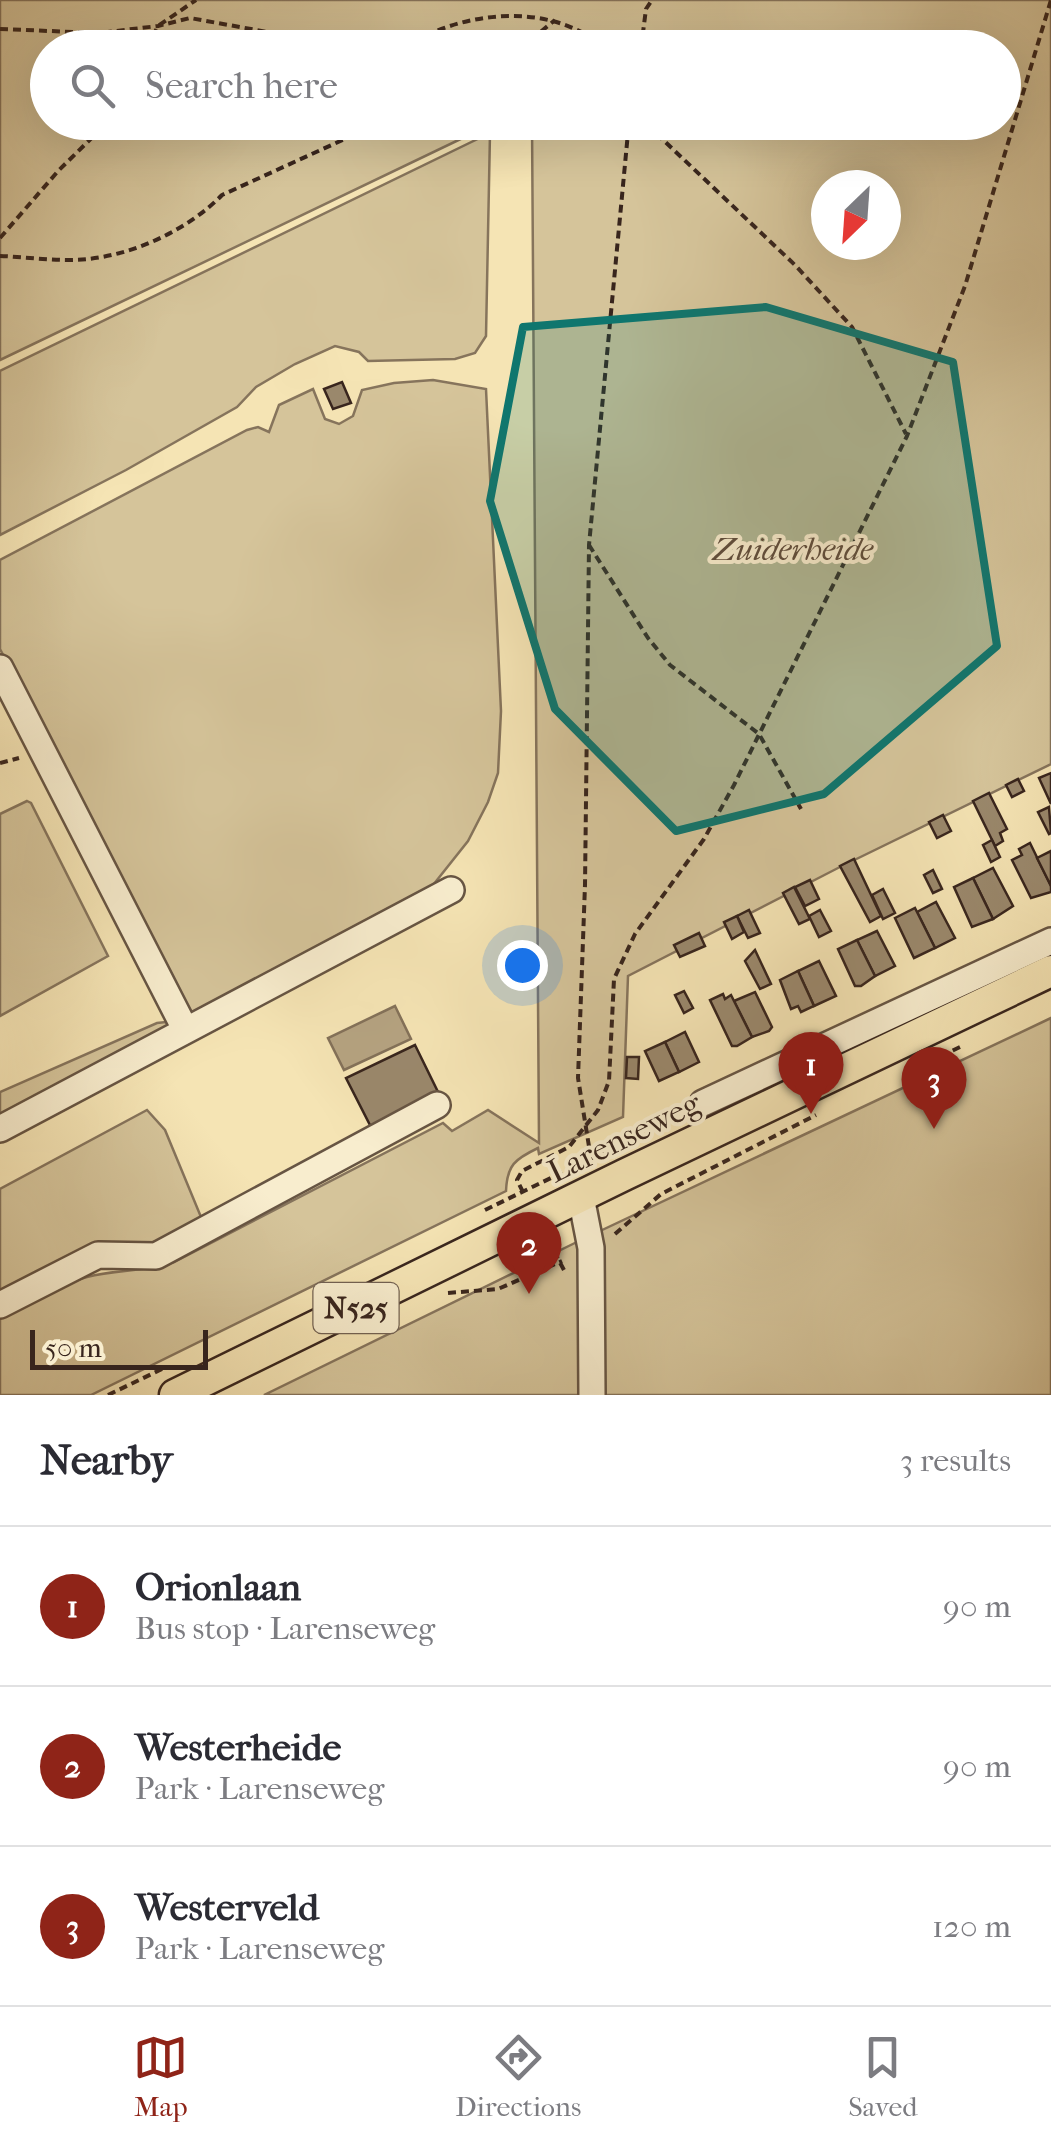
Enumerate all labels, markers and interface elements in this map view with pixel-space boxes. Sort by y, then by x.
search box [30,30,1021,140]
icon: search [65,58,120,113]
text: Search here [145,63,338,108]
north arrow [811,170,901,260]
park label: Zuiderheide [711,531,874,568]
your location [497,940,548,991]
pin: 1 [778,1032,844,1114]
pin: 3 [902,1046,966,1129]
street label: Larenseweg [542,1084,708,1190]
pin: 2 [496,1212,562,1294]
road number: N525 [314,1283,398,1333]
scale bar [30,1325,208,1370]
text: 50 m [45,1331,102,1364]
text: Nearby [40,1436,172,1485]
text: 3 results [900,1442,1011,1479]
text: Orionlaan [135,1565,301,1610]
text: 1 [67,1588,78,1625]
text: 90 m [943,1588,1011,1625]
text: Bus stop · Larenseweg [135,1610,435,1647]
text: Westerheide [135,1725,341,1770]
text: 2 [64,1748,81,1785]
text: 90 m [943,1748,1011,1785]
text: Park · Larenseweg [135,1770,384,1807]
text: Westerveld [135,1885,319,1930]
text: 3 [66,1908,79,1945]
text: 120 m [932,1908,1011,1945]
text: Park · Larenseweg [135,1930,384,1967]
tab: Map [133,2030,188,2123]
tab: Directions [455,2030,581,2123]
tab: Saved [848,2030,918,2123]

